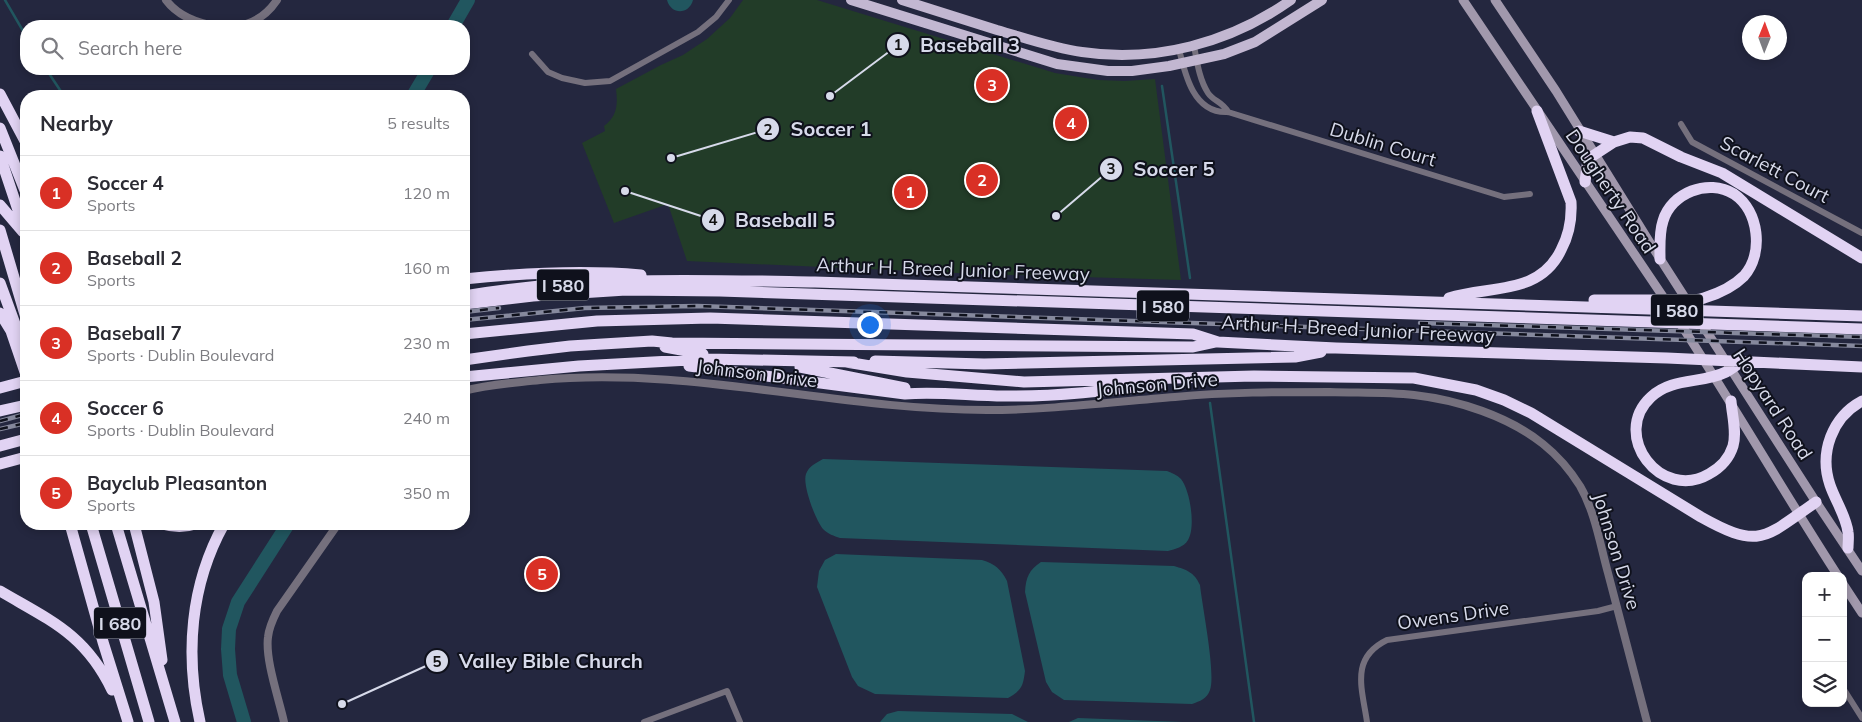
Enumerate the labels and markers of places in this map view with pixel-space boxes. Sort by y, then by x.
callout: Baseball 3 [885,28,1030,63]
pin: 3 [976,66,1008,104]
pin: 4 [1055,104,1087,142]
callout: Soccer 1 [756,112,881,147]
callout: Soccer 5 [1098,151,1224,186]
pin: 2 [966,161,998,199]
pin: 1 [894,173,926,211]
callout: Baseball 5 [700,202,845,237]
pin: 5 [526,555,558,593]
callout: Valley Bible Church [424,644,653,679]

